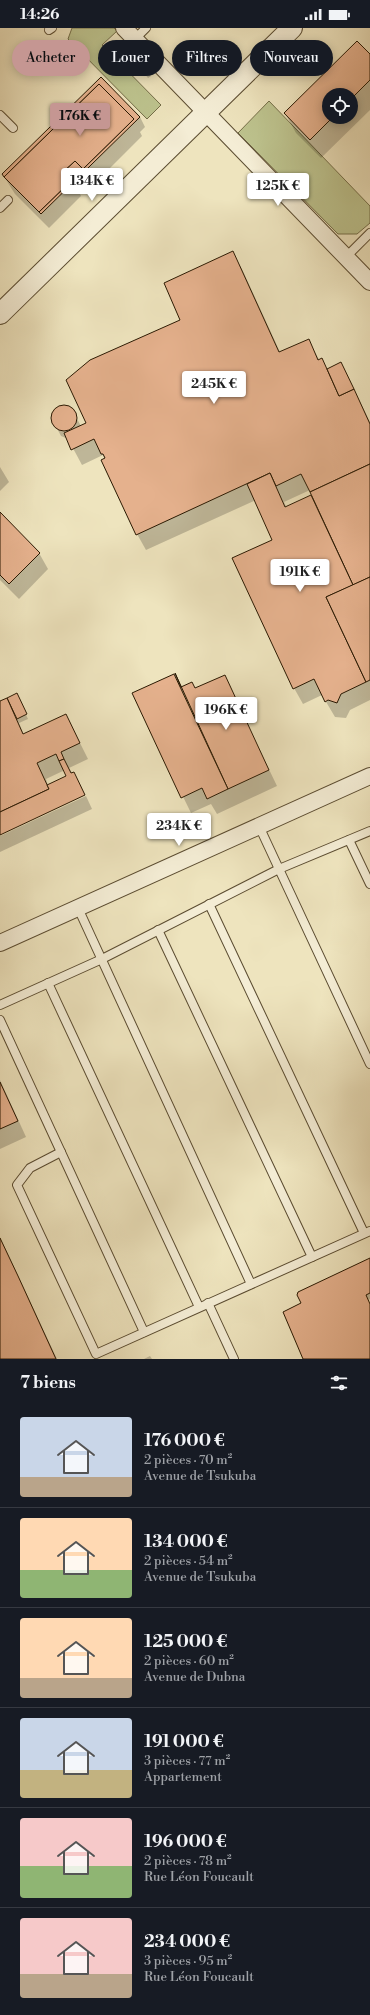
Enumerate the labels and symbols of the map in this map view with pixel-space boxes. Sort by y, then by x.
pin: 176K € [47,103,113,137]
pin: 134K € [59,168,125,202]
pin: 125K € [245,173,311,207]
pin: 245K € [181,371,247,405]
pin: 191K € [267,559,333,593]
pin: 196K € [193,697,259,731]
pin: 234K € [146,813,212,847]

